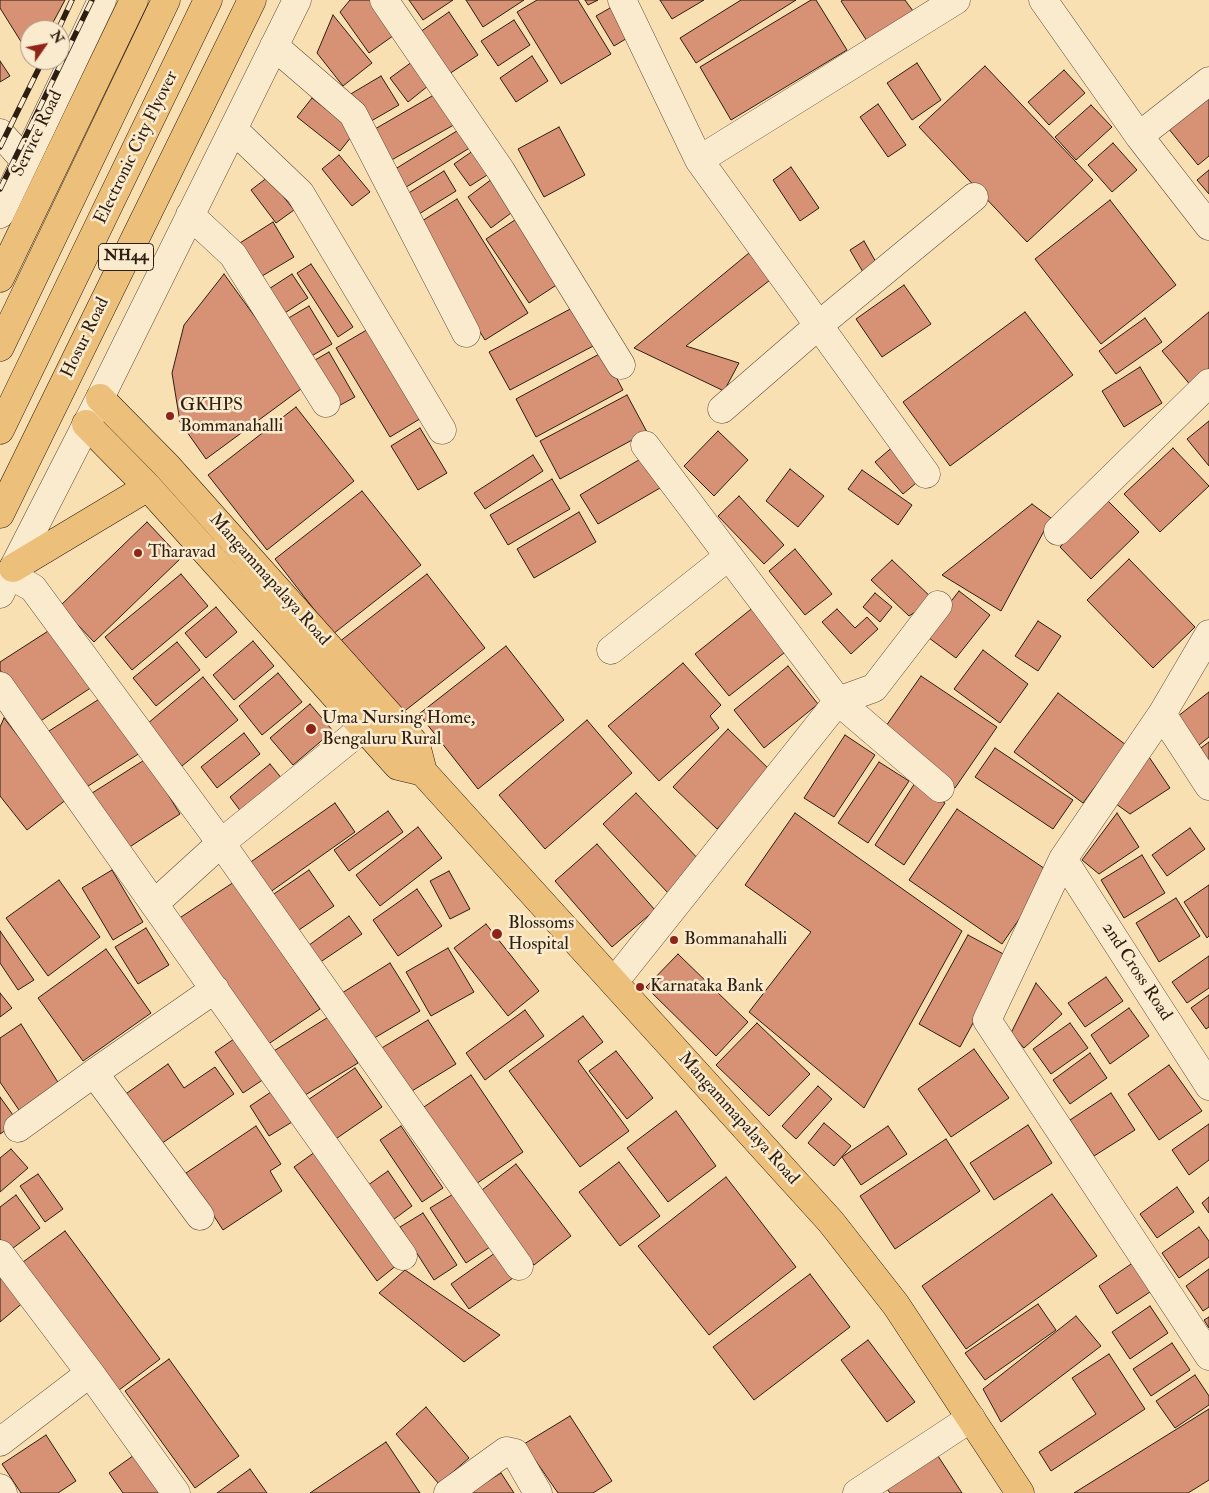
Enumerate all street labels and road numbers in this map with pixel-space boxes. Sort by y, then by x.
street label: Electronic City Flyover [91,68,183,228]
street label: Service Road [8,87,68,181]
road number: NH44 [98,243,154,270]
street label: Hosur Road [57,294,115,382]
street label: Mangammapalaya Road [204,509,334,651]
street label: 2nd Cross Road [1096,919,1176,1025]
street label: Mangammapalaya Road [673,1048,803,1190]

